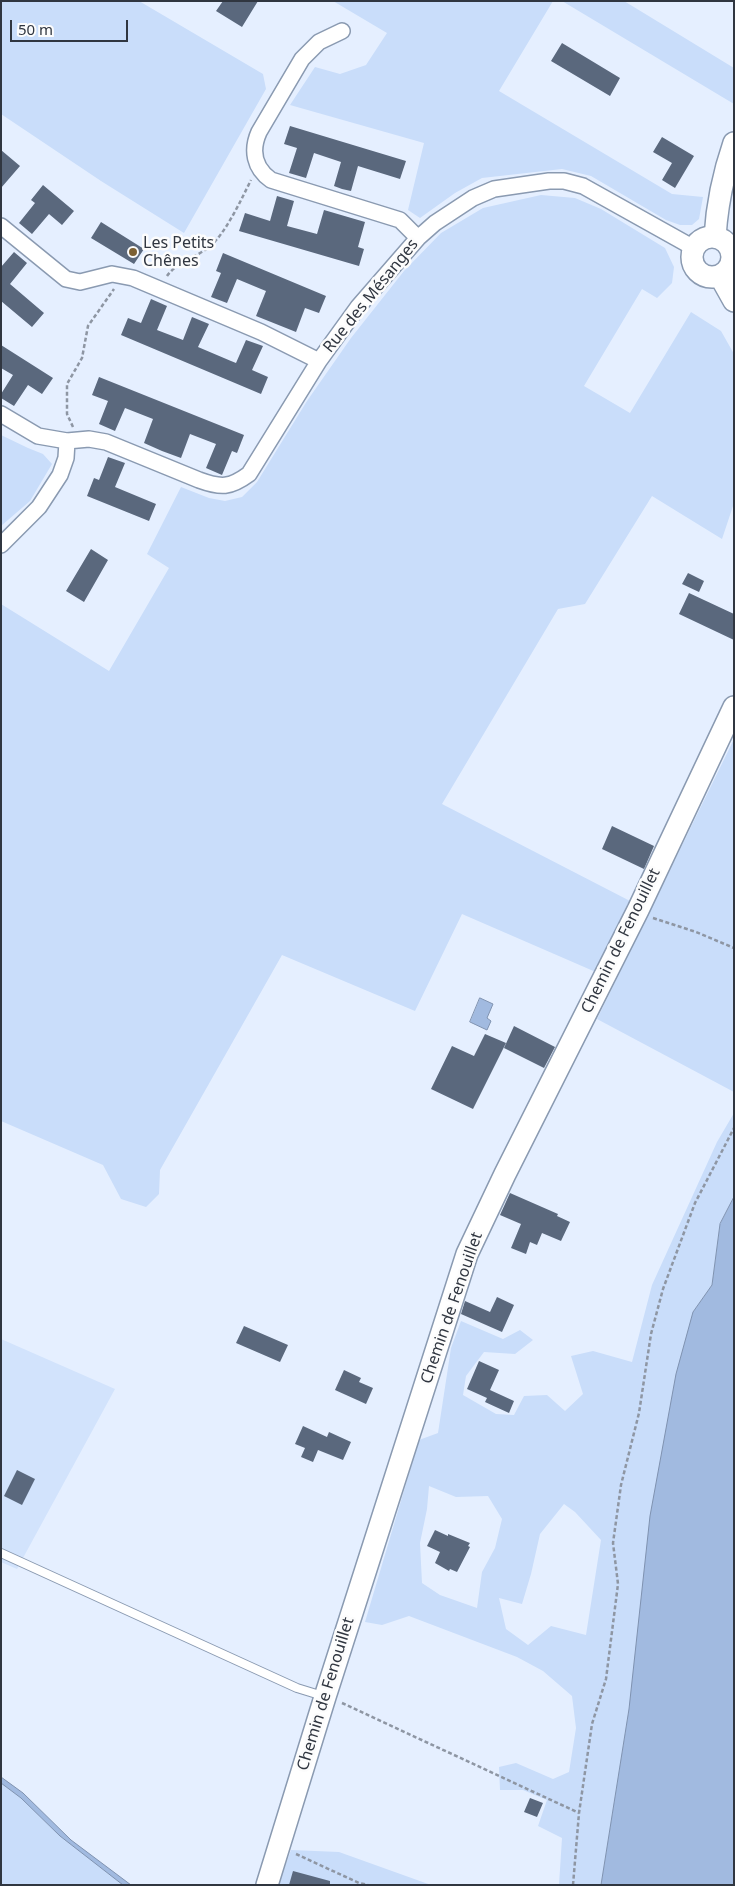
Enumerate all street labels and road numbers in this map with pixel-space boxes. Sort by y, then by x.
street label: Rue des Mésanges [319,235,423,357]
street label: Chemin de Fenouillet [577,865,665,1017]
street label: Chemin de Fenouillet [417,1230,487,1386]
street label: Chemin de Fenouillet [294,1615,358,1773]

